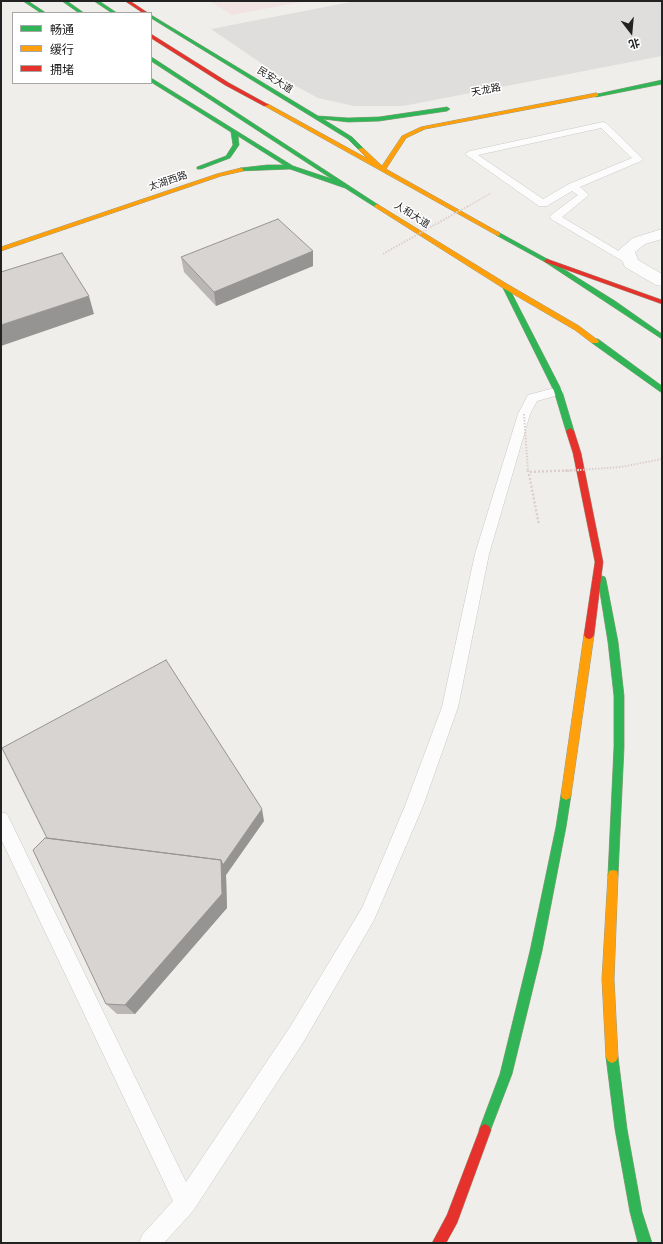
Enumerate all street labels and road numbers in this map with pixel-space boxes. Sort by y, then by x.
street label: 民安大道 [255,64,295,96]
street label: 天龙路 [470,81,502,99]
street label: 太湖西路 [147,169,189,193]
street label: 人和大道 [392,199,432,231]

